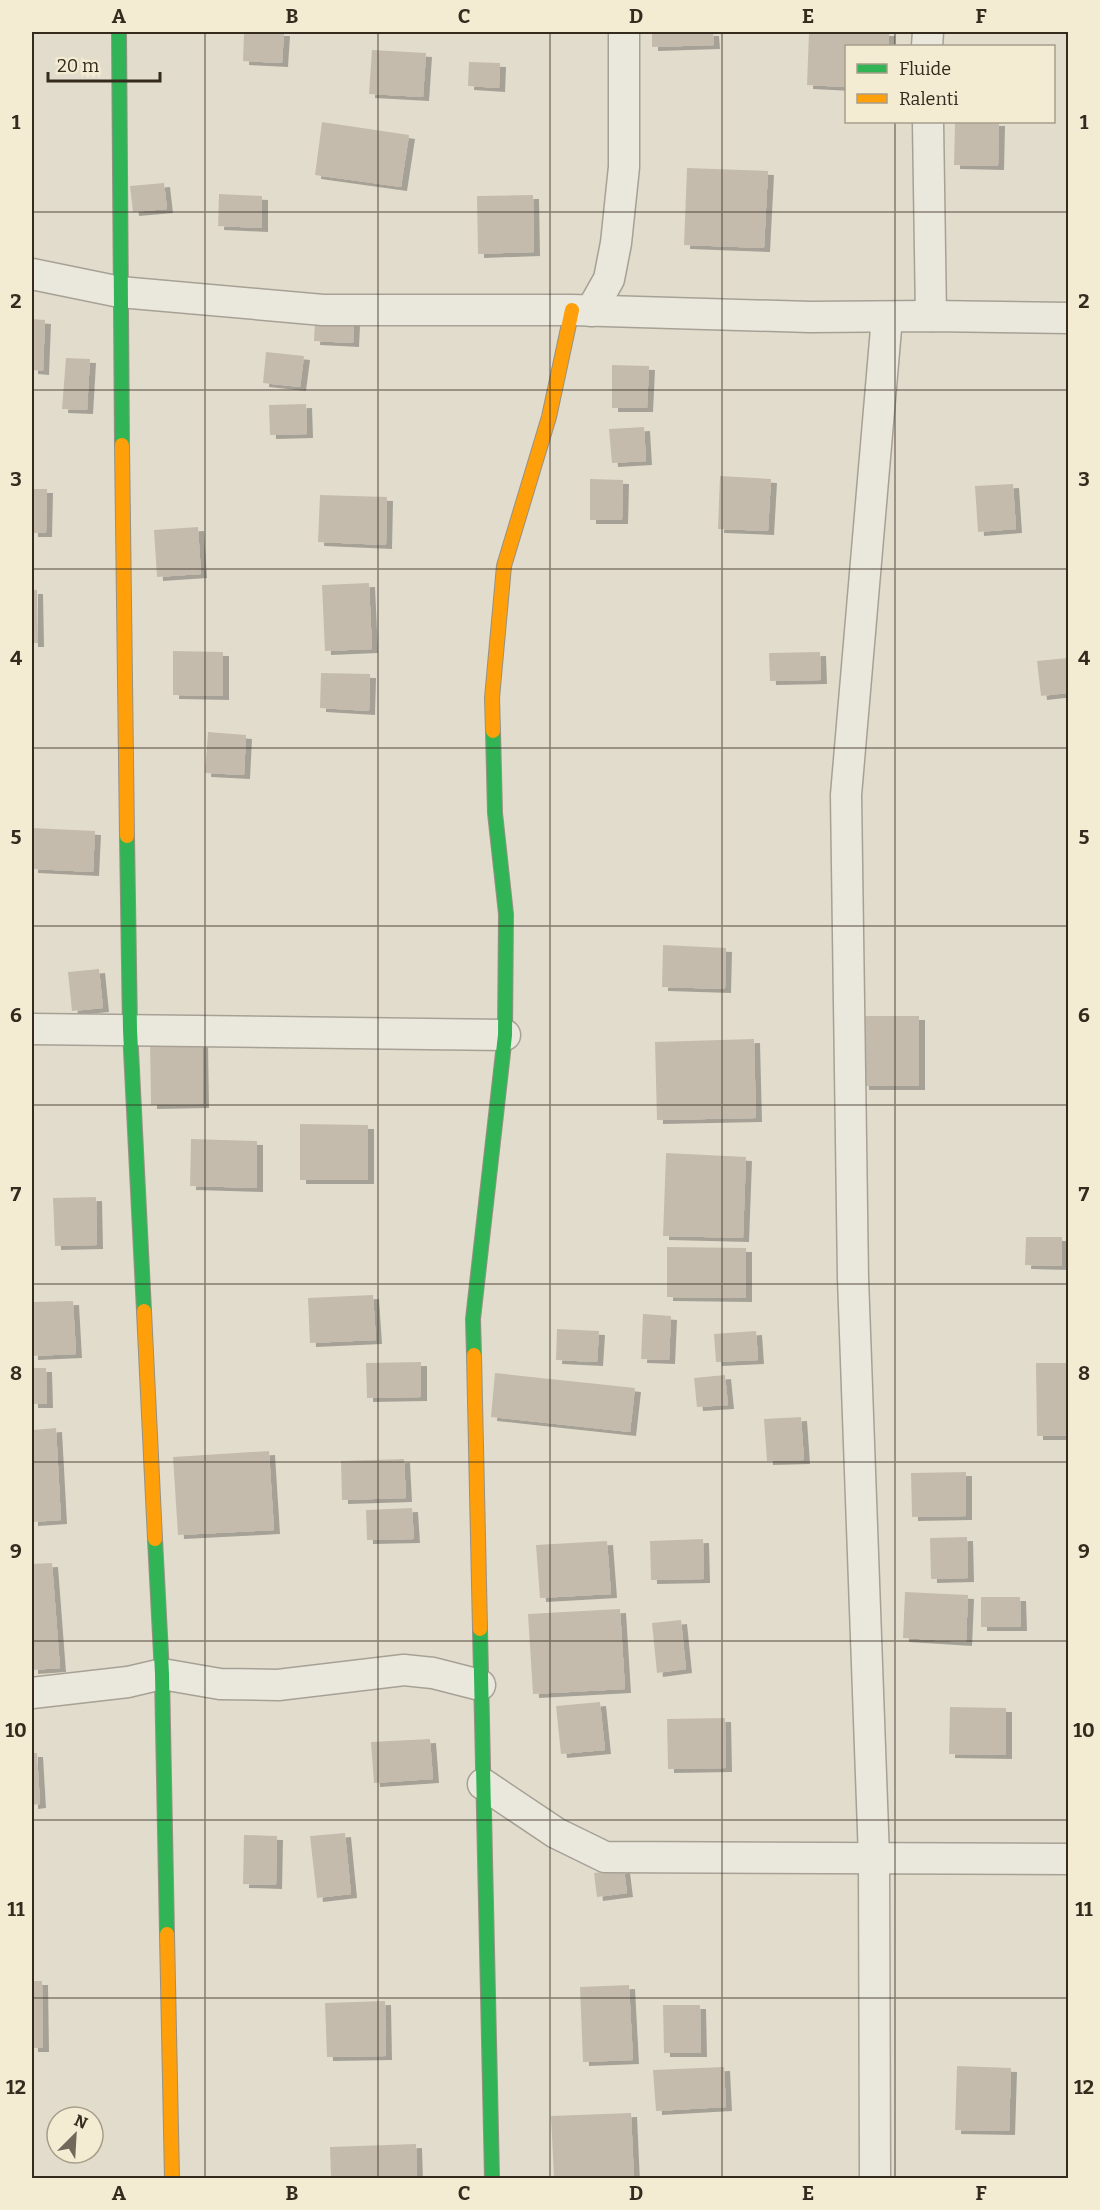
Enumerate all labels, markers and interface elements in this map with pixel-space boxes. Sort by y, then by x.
text: A [112,4,127,28]
text: B [286,4,299,28]
text: C [458,4,470,28]
text: D [629,4,643,28]
text: E [802,4,814,28]
text: F [975,4,987,28]
scale bar [48,45,160,83]
legend [845,45,1055,123]
text: 20 m [57,55,99,77]
text: Fluide [899,58,951,80]
text: Ralenti [899,88,959,110]
text: 1 [12,110,21,134]
text: 1 [1080,110,1089,134]
text: 2 [10,289,22,313]
text: 2 [1078,289,1090,313]
text: 3 [10,467,22,491]
text: 3 [1078,467,1090,491]
text: 4 [10,646,22,670]
text: 4 [1078,646,1090,670]
text: 5 [11,825,22,849]
text: 5 [1079,825,1090,849]
text: 6 [10,1003,22,1027]
text: 6 [1078,1003,1090,1027]
text: 7 [11,1182,22,1206]
text: 7 [1079,1182,1090,1206]
text: 8 [10,1361,22,1385]
text: 8 [1078,1361,1090,1385]
text: 9 [10,1539,22,1563]
text: 9 [1078,1539,1090,1563]
text: 10 [5,1718,27,1742]
text: 10 [1073,1718,1095,1742]
text: 11 [7,1897,25,1921]
text: 11 [1075,1897,1093,1921]
text: 12 [6,2075,26,2099]
text: 12 [1074,2075,1094,2099]
north arrow [45,2105,105,2165]
text: N [71,2111,90,2133]
text: A [112,2181,127,2205]
text: B [286,2181,299,2205]
text: C [458,2181,470,2205]
text: D [629,2181,643,2205]
text: E [802,2181,814,2205]
text: F [975,2181,987,2205]

